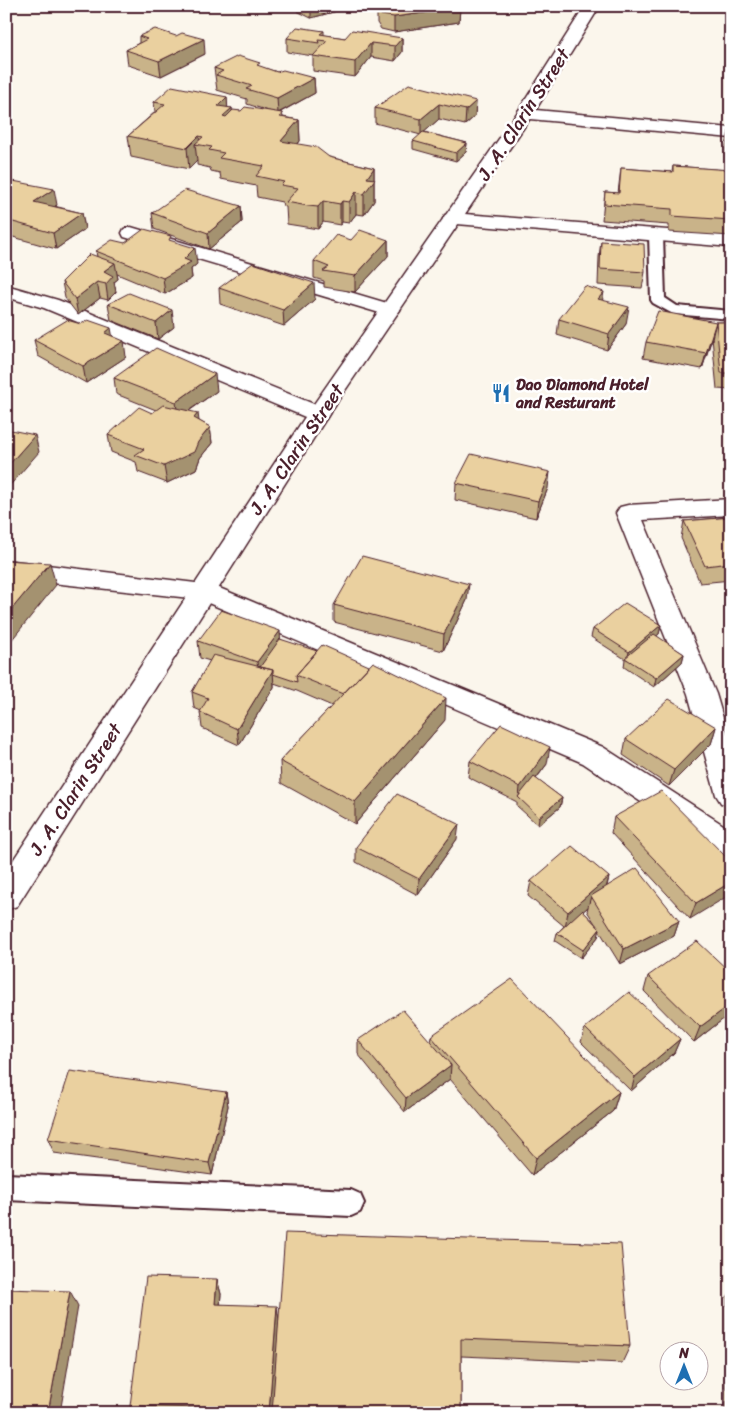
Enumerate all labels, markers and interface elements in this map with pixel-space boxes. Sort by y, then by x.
street label: J. A. Clarin Street [468,40,580,188]
place label: Dao Diamond Hotel and Resturant [515,370,650,417]
street label: J. A. Clarin Street [240,376,353,523]
restaurant icon: Dao Diamond Hotel and Resturant [490,382,512,404]
street label: J. A. Clarin Street [20,715,132,863]
text: N [678,1341,689,1366]
north arrow [660,1342,710,1392]

